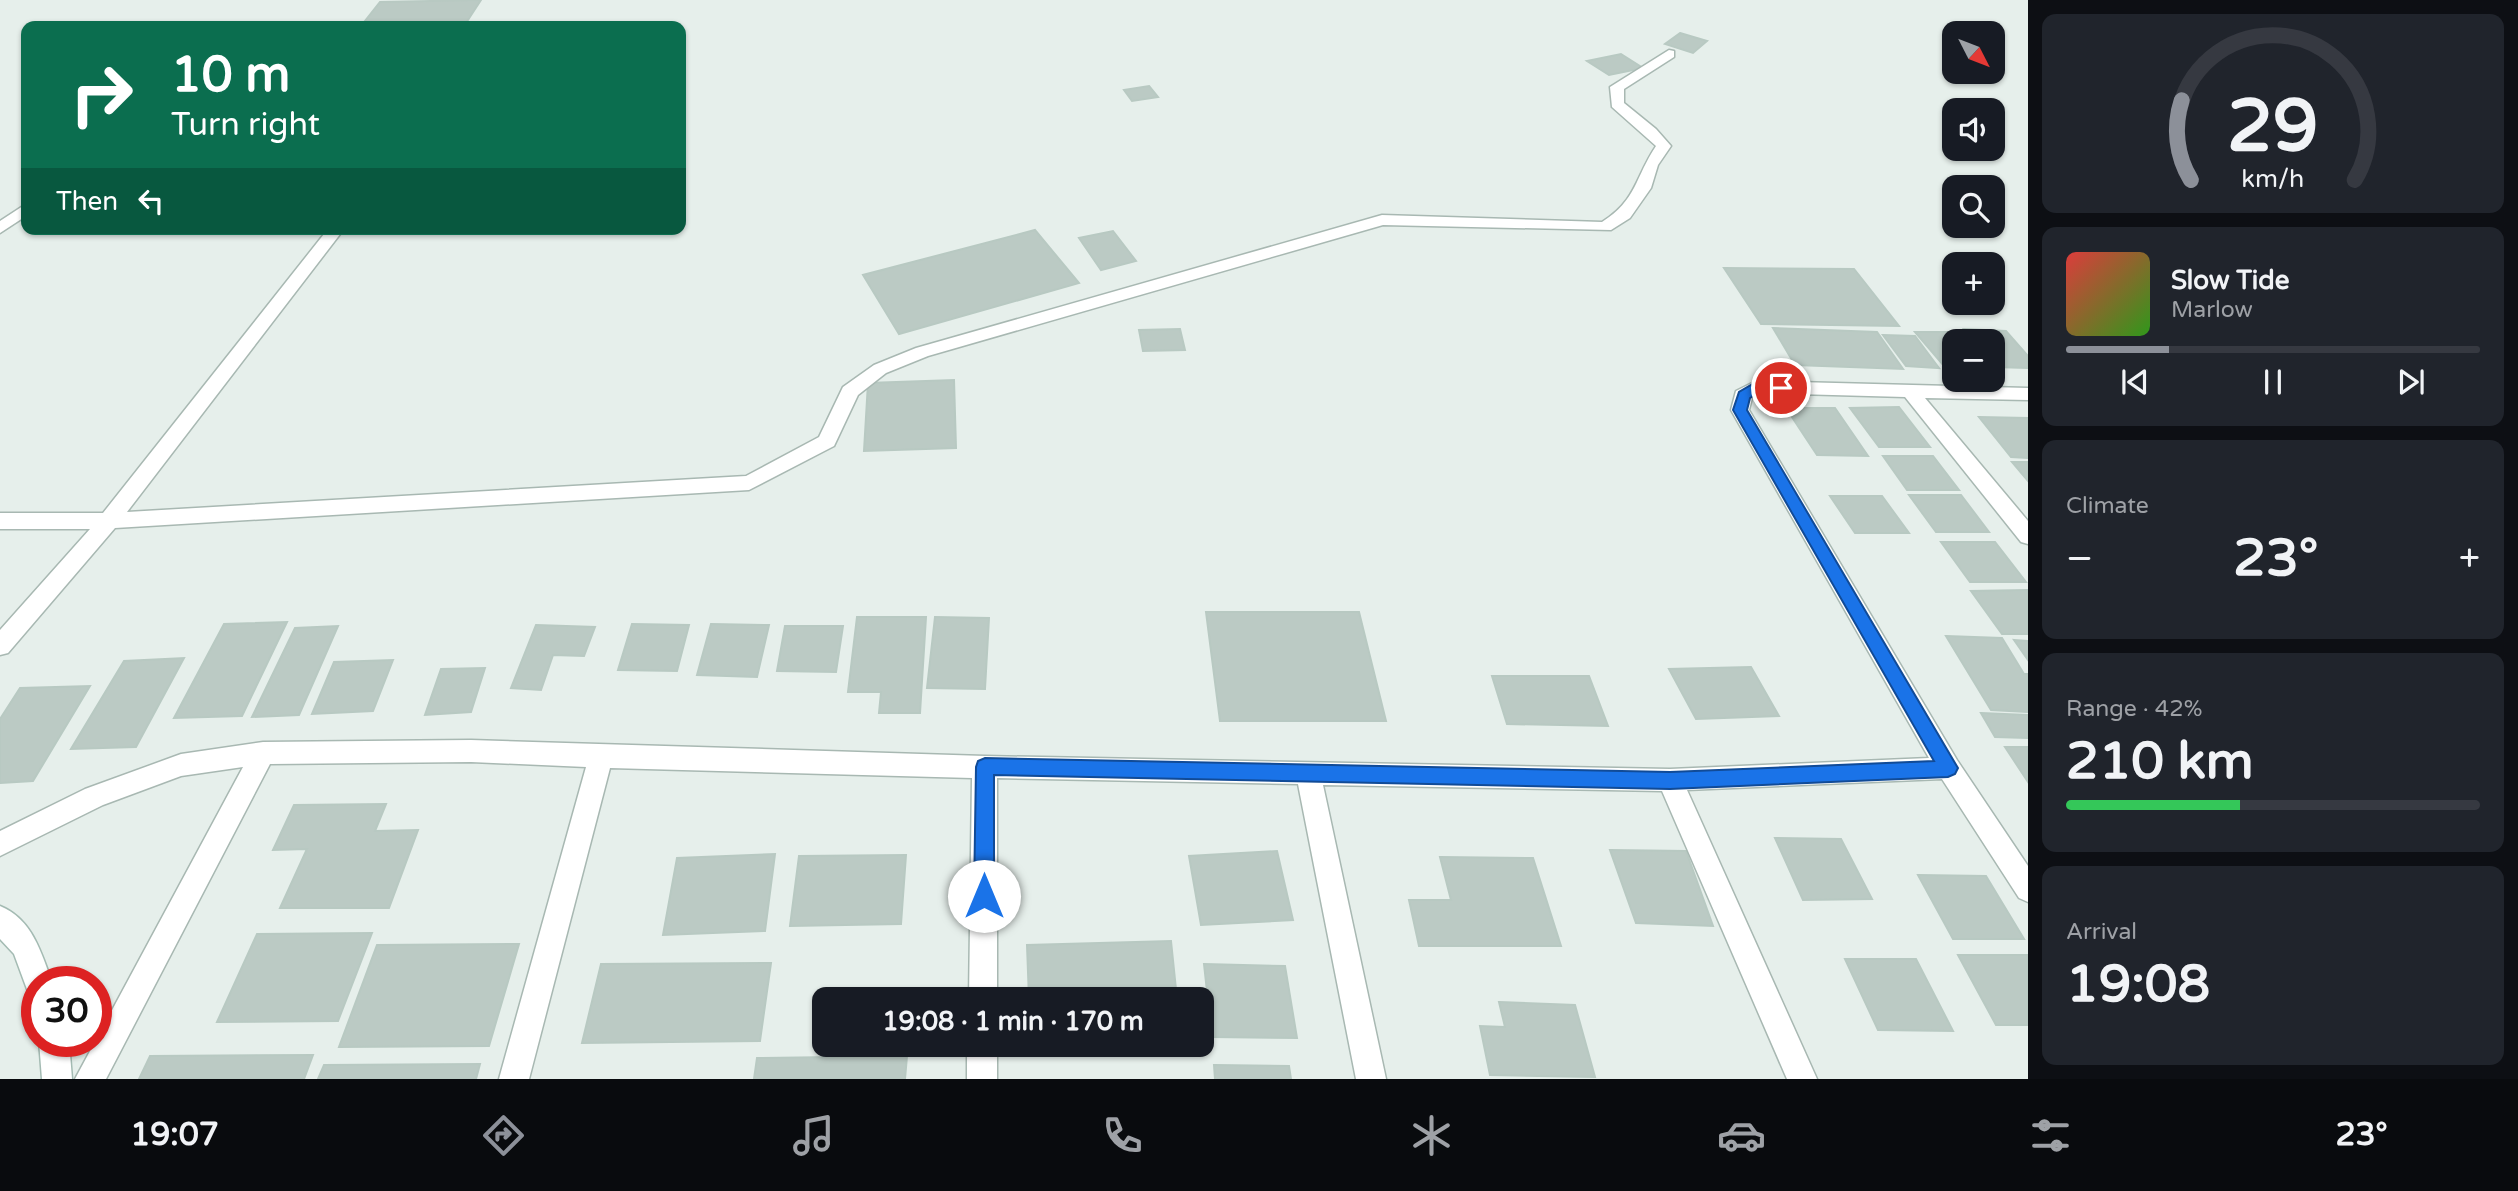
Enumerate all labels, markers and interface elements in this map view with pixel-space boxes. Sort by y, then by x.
north arrow [1942,21,2006,84]
map controls [1942,21,2005,392]
text: 10 m [171,46,290,105]
icon: right [56,49,147,140]
text: 29 [2227,83,2319,171]
button: sound [1942,98,2005,161]
text: Turn right [171,106,320,144]
text: km/h [2242,163,2304,193]
button: search [1942,175,2005,238]
icon: left [132,182,170,220]
text: Then [56,186,118,217]
button: + [1942,252,2005,315]
text: Slow Tide [2171,265,2289,296]
text: Marlow [2171,296,2253,324]
button: − [1942,329,2005,392]
pin [1751,358,1811,418]
icon: previous [2116,363,2154,401]
icon: pause [2254,363,2292,401]
icon: next [2392,363,2430,401]
icon: arrive [1762,369,1800,407]
text: Climate [2066,492,2149,520]
text: 23° [2233,527,2318,590]
text: − [2066,536,2093,582]
text: + [2459,536,2480,582]
text: Range · 42% [2066,695,2202,723]
text: 210 km [2066,730,2254,793]
position arrow [947,859,1021,933]
text: Arrival [2066,918,2137,946]
text: 19:08 [2066,953,2210,1016]
speed limit sign: 30 [21,966,112,1057]
text: 19:08 · 1 min · 170 m [882,1006,1144,1037]
icon: directions [479,1111,528,1160]
icon: music [789,1111,838,1160]
icon: phone [1098,1111,1147,1160]
icon: climate [1407,1111,1456,1160]
icon: car [1717,1111,1766,1160]
icon: filters [2026,1111,2075,1160]
text: 19:07 [130,1116,219,1154]
text: 23° [2335,1116,2388,1154]

